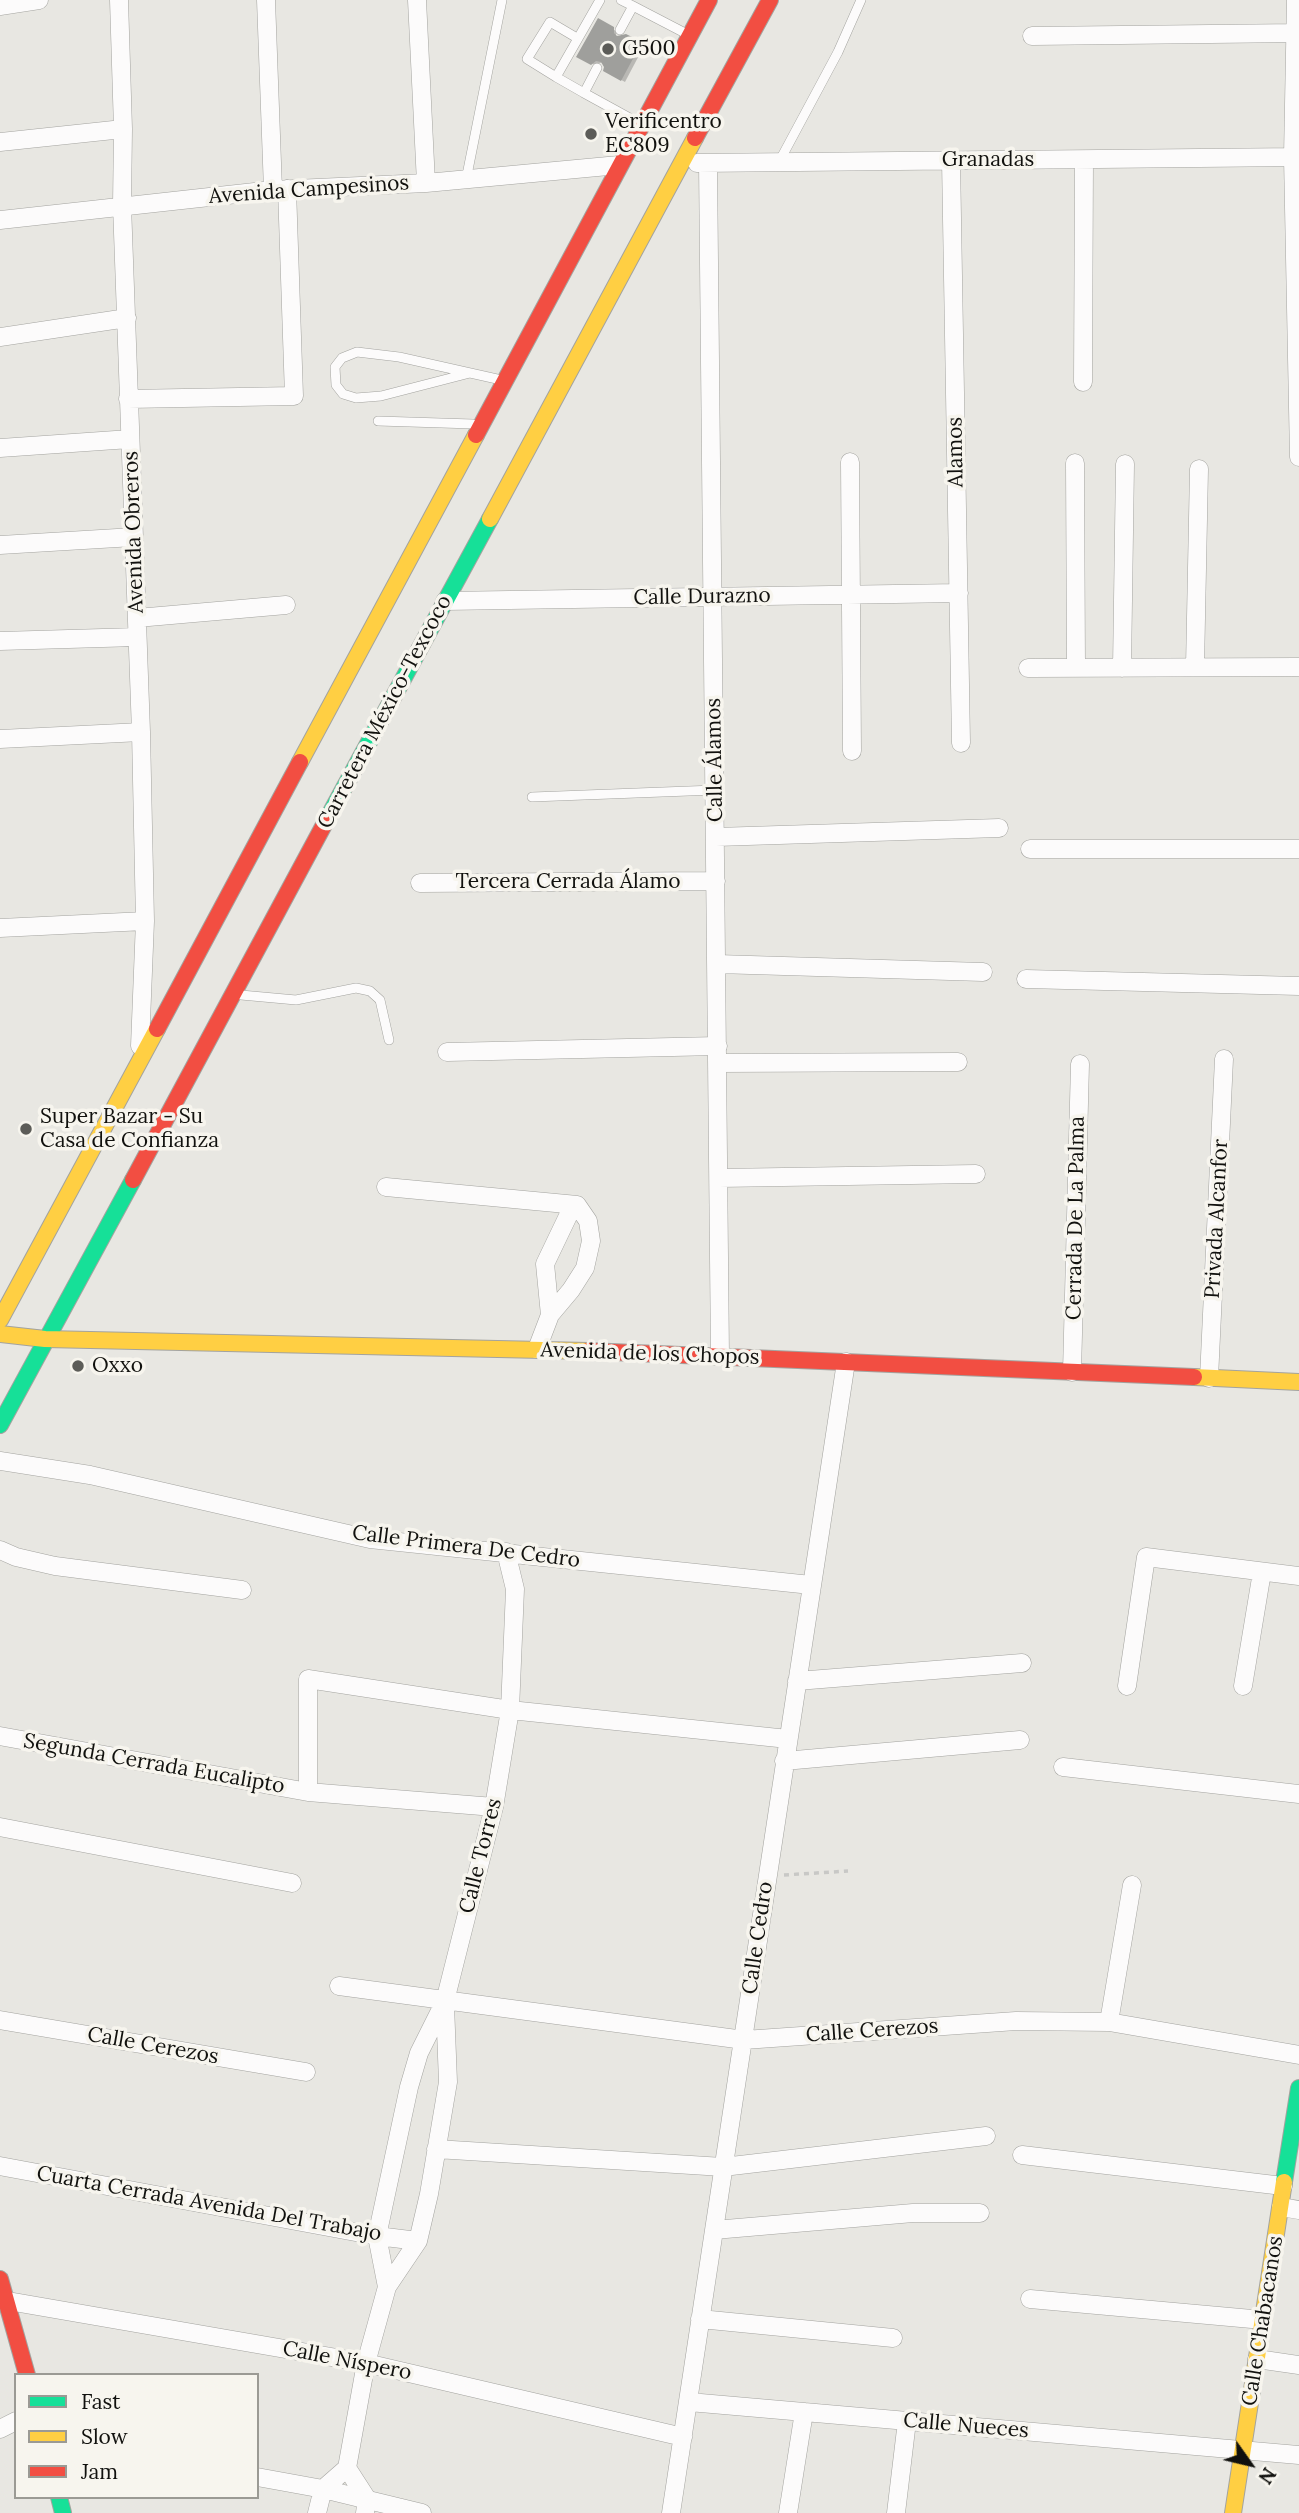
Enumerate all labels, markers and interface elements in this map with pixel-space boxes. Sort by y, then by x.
place label: G500 [622,36,676,62]
marker: G500 [600,41,616,57]
place label: Verificentro EC809 [605,109,722,159]
marker: Verificentro EC809 [583,126,599,142]
street label: Granadas [942,147,1034,173]
street label: Avenida Campesinos [208,170,410,210]
street label: Alamos [943,417,969,487]
street label: Avenida Obreros [119,450,149,614]
street label: Calle Durazno [633,583,771,611]
street label: Carretera México-Texcoco [313,591,457,833]
street label: Calle Álamos [701,698,729,822]
street label: Tercera Cerrada Álamo [455,869,681,895]
place label: Super Bazar - Su Casa de Confianza [40,1104,219,1154]
street label: Cerrada De La Palma [1062,1116,1090,1320]
marker: Super Bazar - Su Casa de Confianza [18,1121,34,1137]
street label: Privada Alcanfor [1200,1139,1234,1299]
street label: Avenida de los Chopos [540,1338,760,1370]
place label: Oxxo [92,1353,143,1379]
marker: Oxxo [70,1358,86,1374]
street label: Calle Primera De Cedro [351,1521,581,1573]
street label: Segunda Cerrada Eucalipto [21,1729,287,1799]
street label: Calle Torres [455,1796,507,1916]
street label: Calle Cedro [738,1880,778,1996]
street label: Calle Cerezos [805,2014,939,2048]
street label: Calle Cerezos [85,2022,221,2070]
street label: Cuarta Cerrada Avenida Del Trabajo [35,2161,383,2247]
street label: Calle Chabacanos [1237,2234,1289,2408]
street label: Calle Níspero [280,2336,414,2386]
legend [14,2373,259,2499]
text: Fast [81,2388,120,2415]
street label: Calle Nueces [902,2408,1030,2444]
text: Slow [81,2423,128,2450]
north arrow [1215,2429,1285,2499]
text: Jam [81,2458,118,2485]
text: N [1253,2463,1281,2489]

